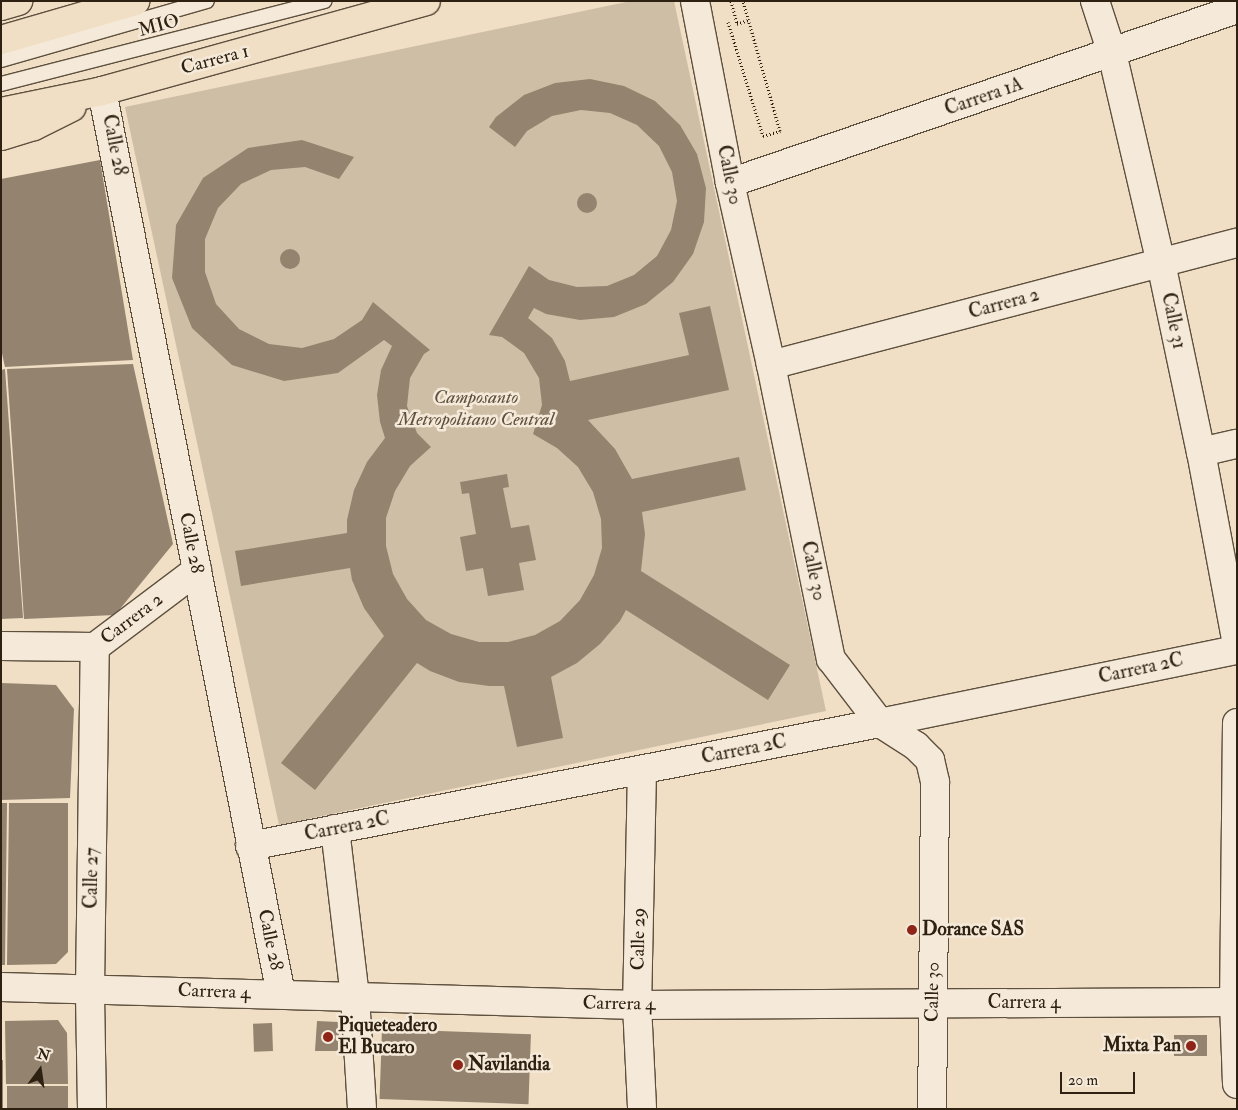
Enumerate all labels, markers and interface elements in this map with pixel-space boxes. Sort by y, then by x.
street label: MIO [136,10,182,42]
street label: Carrera 1 [179,40,251,80]
street label: Carrera 1A [942,73,1026,121]
street label: Calle 28 [97,112,131,178]
street label: Calle 30 [712,143,746,207]
street label: Carrera 2 [966,284,1042,324]
street label: Calle 31 [1156,291,1190,351]
park label: Camposanto Metropolitano Central [398,387,554,431]
street label: Calle 28 [174,510,208,576]
street label: Calle 30 [796,539,830,603]
street label: Carrera 2 [96,588,168,650]
street label: Carrera 2C [1097,649,1185,689]
street label: Carrera 2C [700,731,788,769]
street label: Carrera 2C [303,808,391,846]
street label: Calle 27 [80,847,104,909]
street label: Calle 28 [252,907,288,973]
street label: Calle 29 [627,907,651,971]
place label: Dorance SAS [922,919,1024,941]
marker: Dorance SAS [906,924,918,936]
street label: Calle 30 [921,962,945,1022]
street label: Carrera 4 [177,979,251,1005]
street label: Carrera 4 [582,992,656,1016]
street label: Carrera 4 [988,992,1060,1014]
place label: Piqueteadero El Bucaro [338,1015,437,1059]
marker: Piqueteadero El Bucaro [322,1031,334,1043]
place label: Mixta Pan [1103,1035,1181,1057]
marker: Mixta Pan [1185,1040,1197,1052]
north arrow [15,1045,65,1095]
text: N [36,1045,52,1065]
place label: Navilandia [468,1054,550,1076]
marker: Navilandia [452,1059,464,1071]
scale bar [1063,1062,1138,1094]
text: 20 m [1068,1071,1098,1090]

